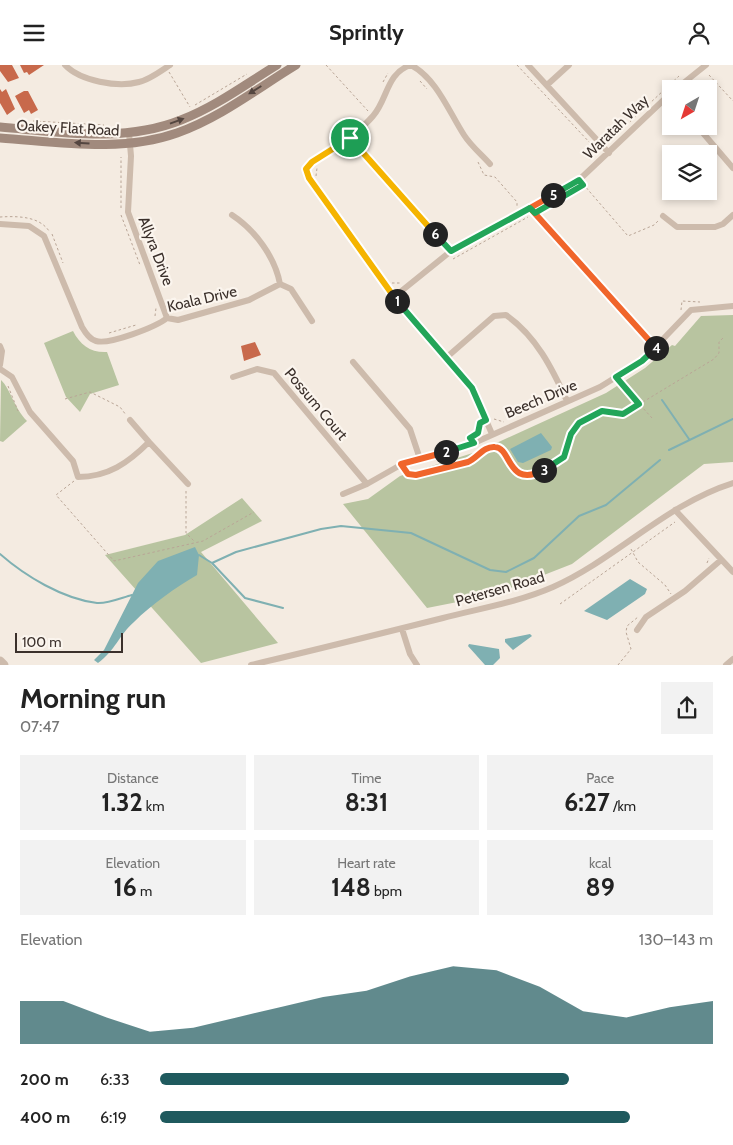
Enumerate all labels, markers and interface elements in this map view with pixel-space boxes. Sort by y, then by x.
icon: menu [20,19,48,47]
text: Sprintly [329,19,404,46]
icon: person [685,19,713,47]
north arrow [662,80,718,135]
map controls [662,80,717,200]
one-way arrow [248,86,261,95]
street label: Waratah Way [579,91,653,163]
street label: Oakey Flat Road [16,116,120,140]
one-way arrow [169,117,184,125]
pin [329,117,371,159]
icon: arrive [336,124,364,152]
one-way arrow [74,139,90,147]
button: layers [662,145,717,200]
pin: 5 [540,183,566,207]
text: 5 [550,186,557,204]
street label: Allyra Drive [135,214,178,288]
pin: 6 [422,221,448,247]
text: 6 [432,225,439,243]
street label: Koala Drive [165,282,239,316]
pin: 1 [384,289,410,313]
text: 1 [395,292,400,310]
pin: 4 [644,335,668,361]
text: 4 [652,339,661,357]
street label: Possum Court [281,364,351,444]
street label: Beech Drive [502,376,580,422]
pin: 2 [434,439,458,465]
text: 2 [443,443,450,461]
pin: 3 [532,457,556,483]
text: 3 [541,461,548,479]
street label: Petersen Road [453,568,547,610]
scale bar [15,630,122,653]
text: 100 m [22,633,62,651]
text: Morning run [20,681,166,715]
button: share [661,682,713,734]
text: 07:47 [20,717,60,736]
text: Distance [107,769,159,787]
text: Time [352,769,381,787]
text: Pace [586,769,614,787]
text: 1.32 [101,787,143,817]
text: 8:31 [345,787,388,817]
text: 6:27 [564,787,610,817]
text: km [143,797,164,815]
text: /km [610,797,636,815]
text: Elevation [105,854,160,872]
text: Heart rate [337,854,396,872]
text: kcal [589,854,611,872]
text: 16 [113,872,137,902]
text: 148 [331,872,371,902]
text: 89 [586,872,615,902]
text: m [137,882,152,900]
text: bpm [371,882,402,900]
text: Elevation [20,930,83,949]
text: 130–143 m [639,930,713,949]
text: 200 m [20,1070,69,1089]
text: 6:33 [100,1070,130,1089]
text: 400 m [20,1108,70,1127]
text: 6:19 [100,1108,127,1127]

